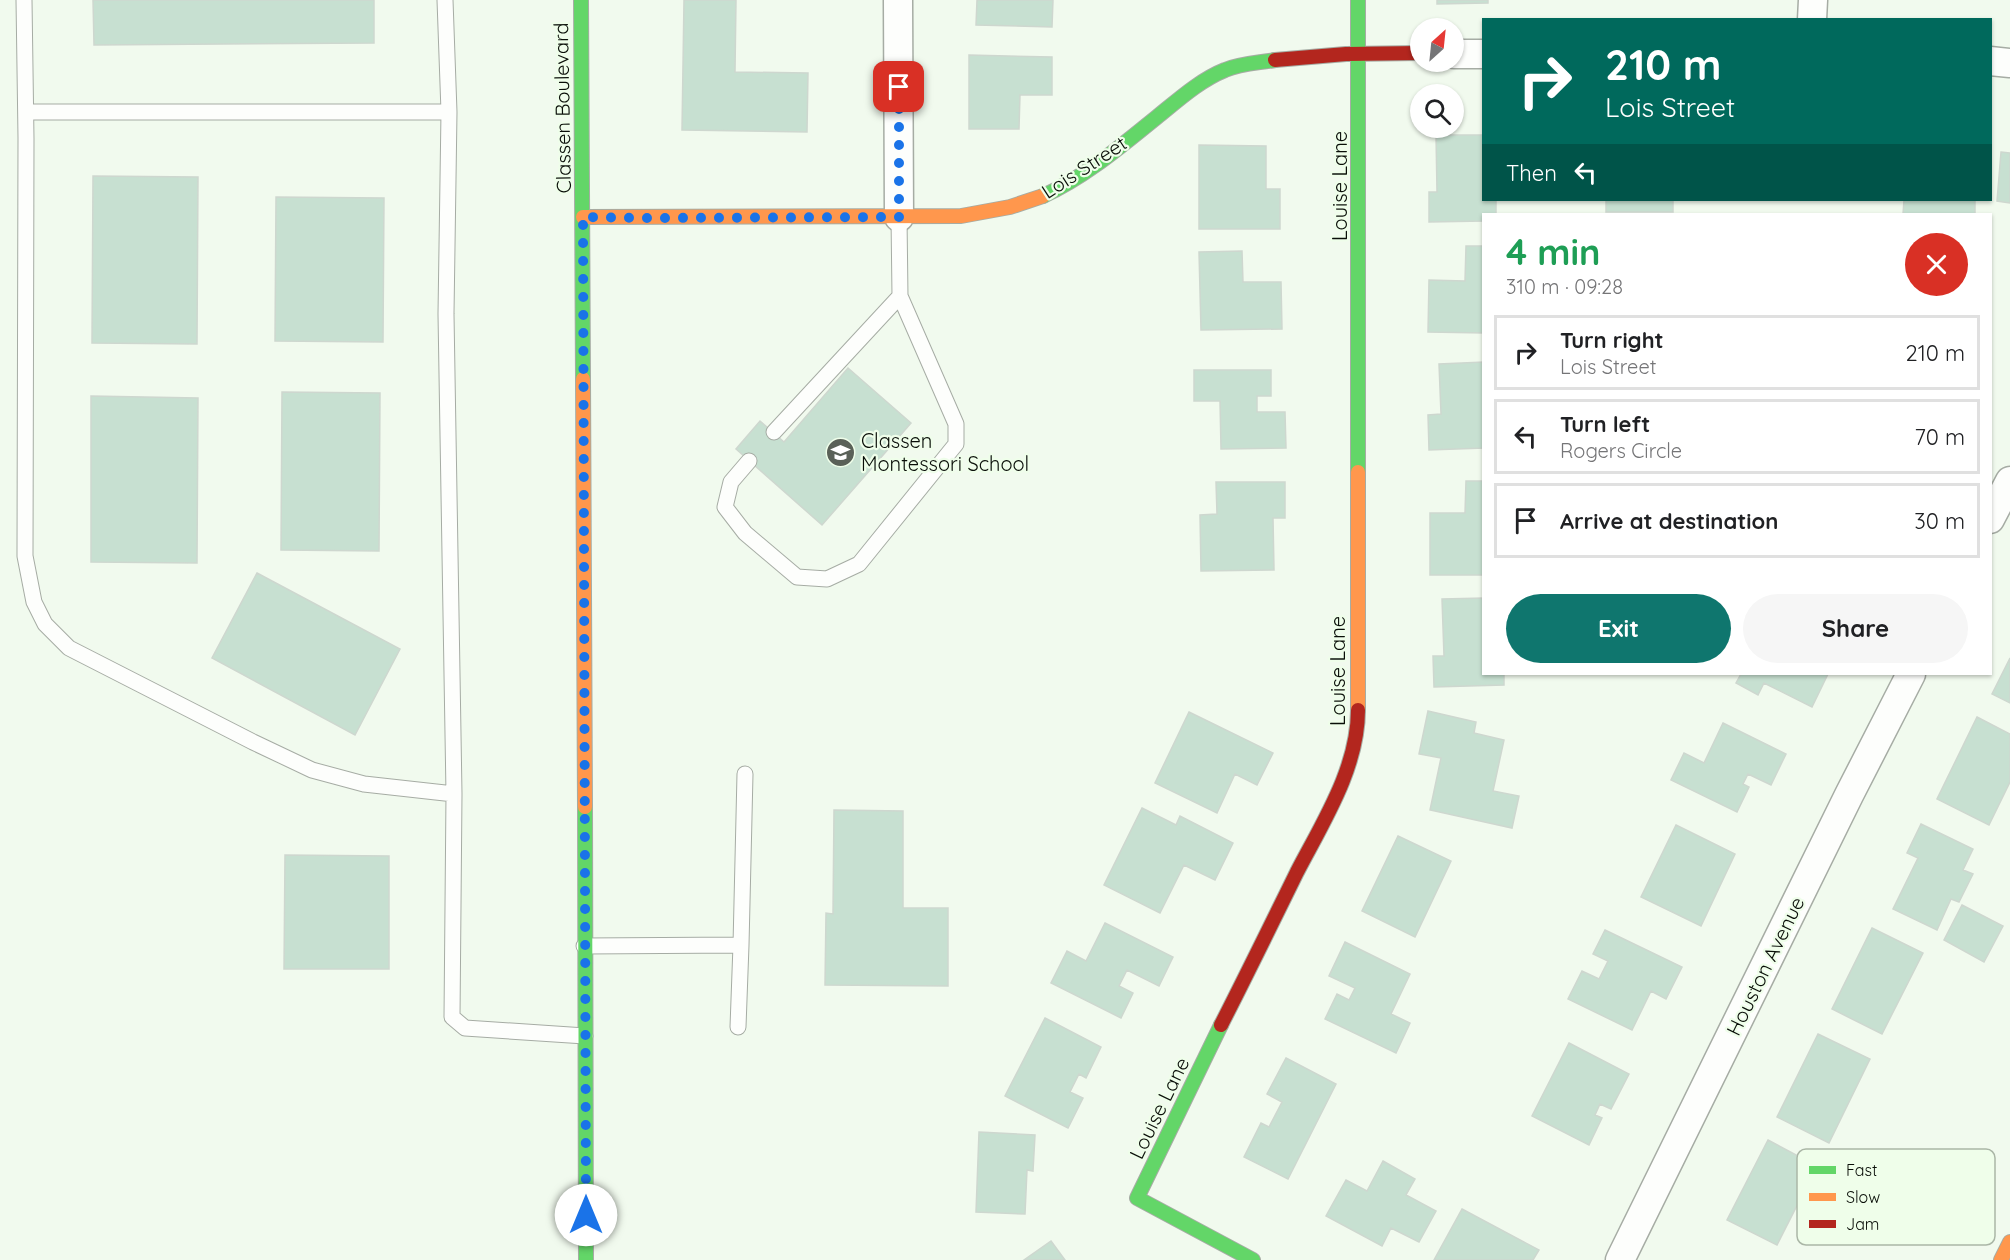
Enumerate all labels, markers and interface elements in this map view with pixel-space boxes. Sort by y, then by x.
north arrow [1410,18,1464,72]
map controls [1410,18,1464,138]
street label: Classen Boulevard [548,22,576,194]
text: 210 m [1605,38,1722,91]
icon: right [1506,42,1584,120]
pin [873,61,924,112]
icon: arrive [882,70,915,103]
button: search [1410,84,1464,138]
text: Lois Street [1605,90,1735,124]
street label: Lois Street [1037,130,1131,204]
street label: Louise Lane [1327,131,1352,241]
icon: left [1569,156,1602,189]
text: Then [1506,159,1557,187]
text: 4 min [1506,229,1600,274]
button: close [1905,233,1968,296]
text: 310 m · 09:28 [1506,274,1623,299]
text: Turn right [1560,326,1664,354]
icon: right [1509,336,1542,369]
text: 210 m [1906,339,1965,367]
text: Lois Street [1560,354,1657,379]
text: Turn left [1560,410,1650,438]
icon: left [1509,420,1542,453]
text: 70 m [1915,423,1965,451]
place label: Classen Montessori School [861,428,1029,476]
school or university icon: Classen Montessori School [824,436,856,468]
text: Rogers Circle [1560,438,1682,463]
icon: arrive [1509,504,1542,537]
text: Arrive at destination [1560,507,1778,535]
text: 30 m [1914,507,1965,535]
button: Exit [1506,594,1731,663]
button: Share [1743,594,1968,663]
street label: Louise Lane [1325,616,1350,726]
street label: Houston Avenue [1721,892,1809,1040]
street label: Louise Lane [1124,1053,1194,1163]
legend [1797,1149,1995,1245]
text: Fast [1846,1160,1877,1180]
position arrow [554,1183,618,1247]
text: Slow [1846,1187,1880,1207]
text: Jam [1846,1214,1879,1234]

